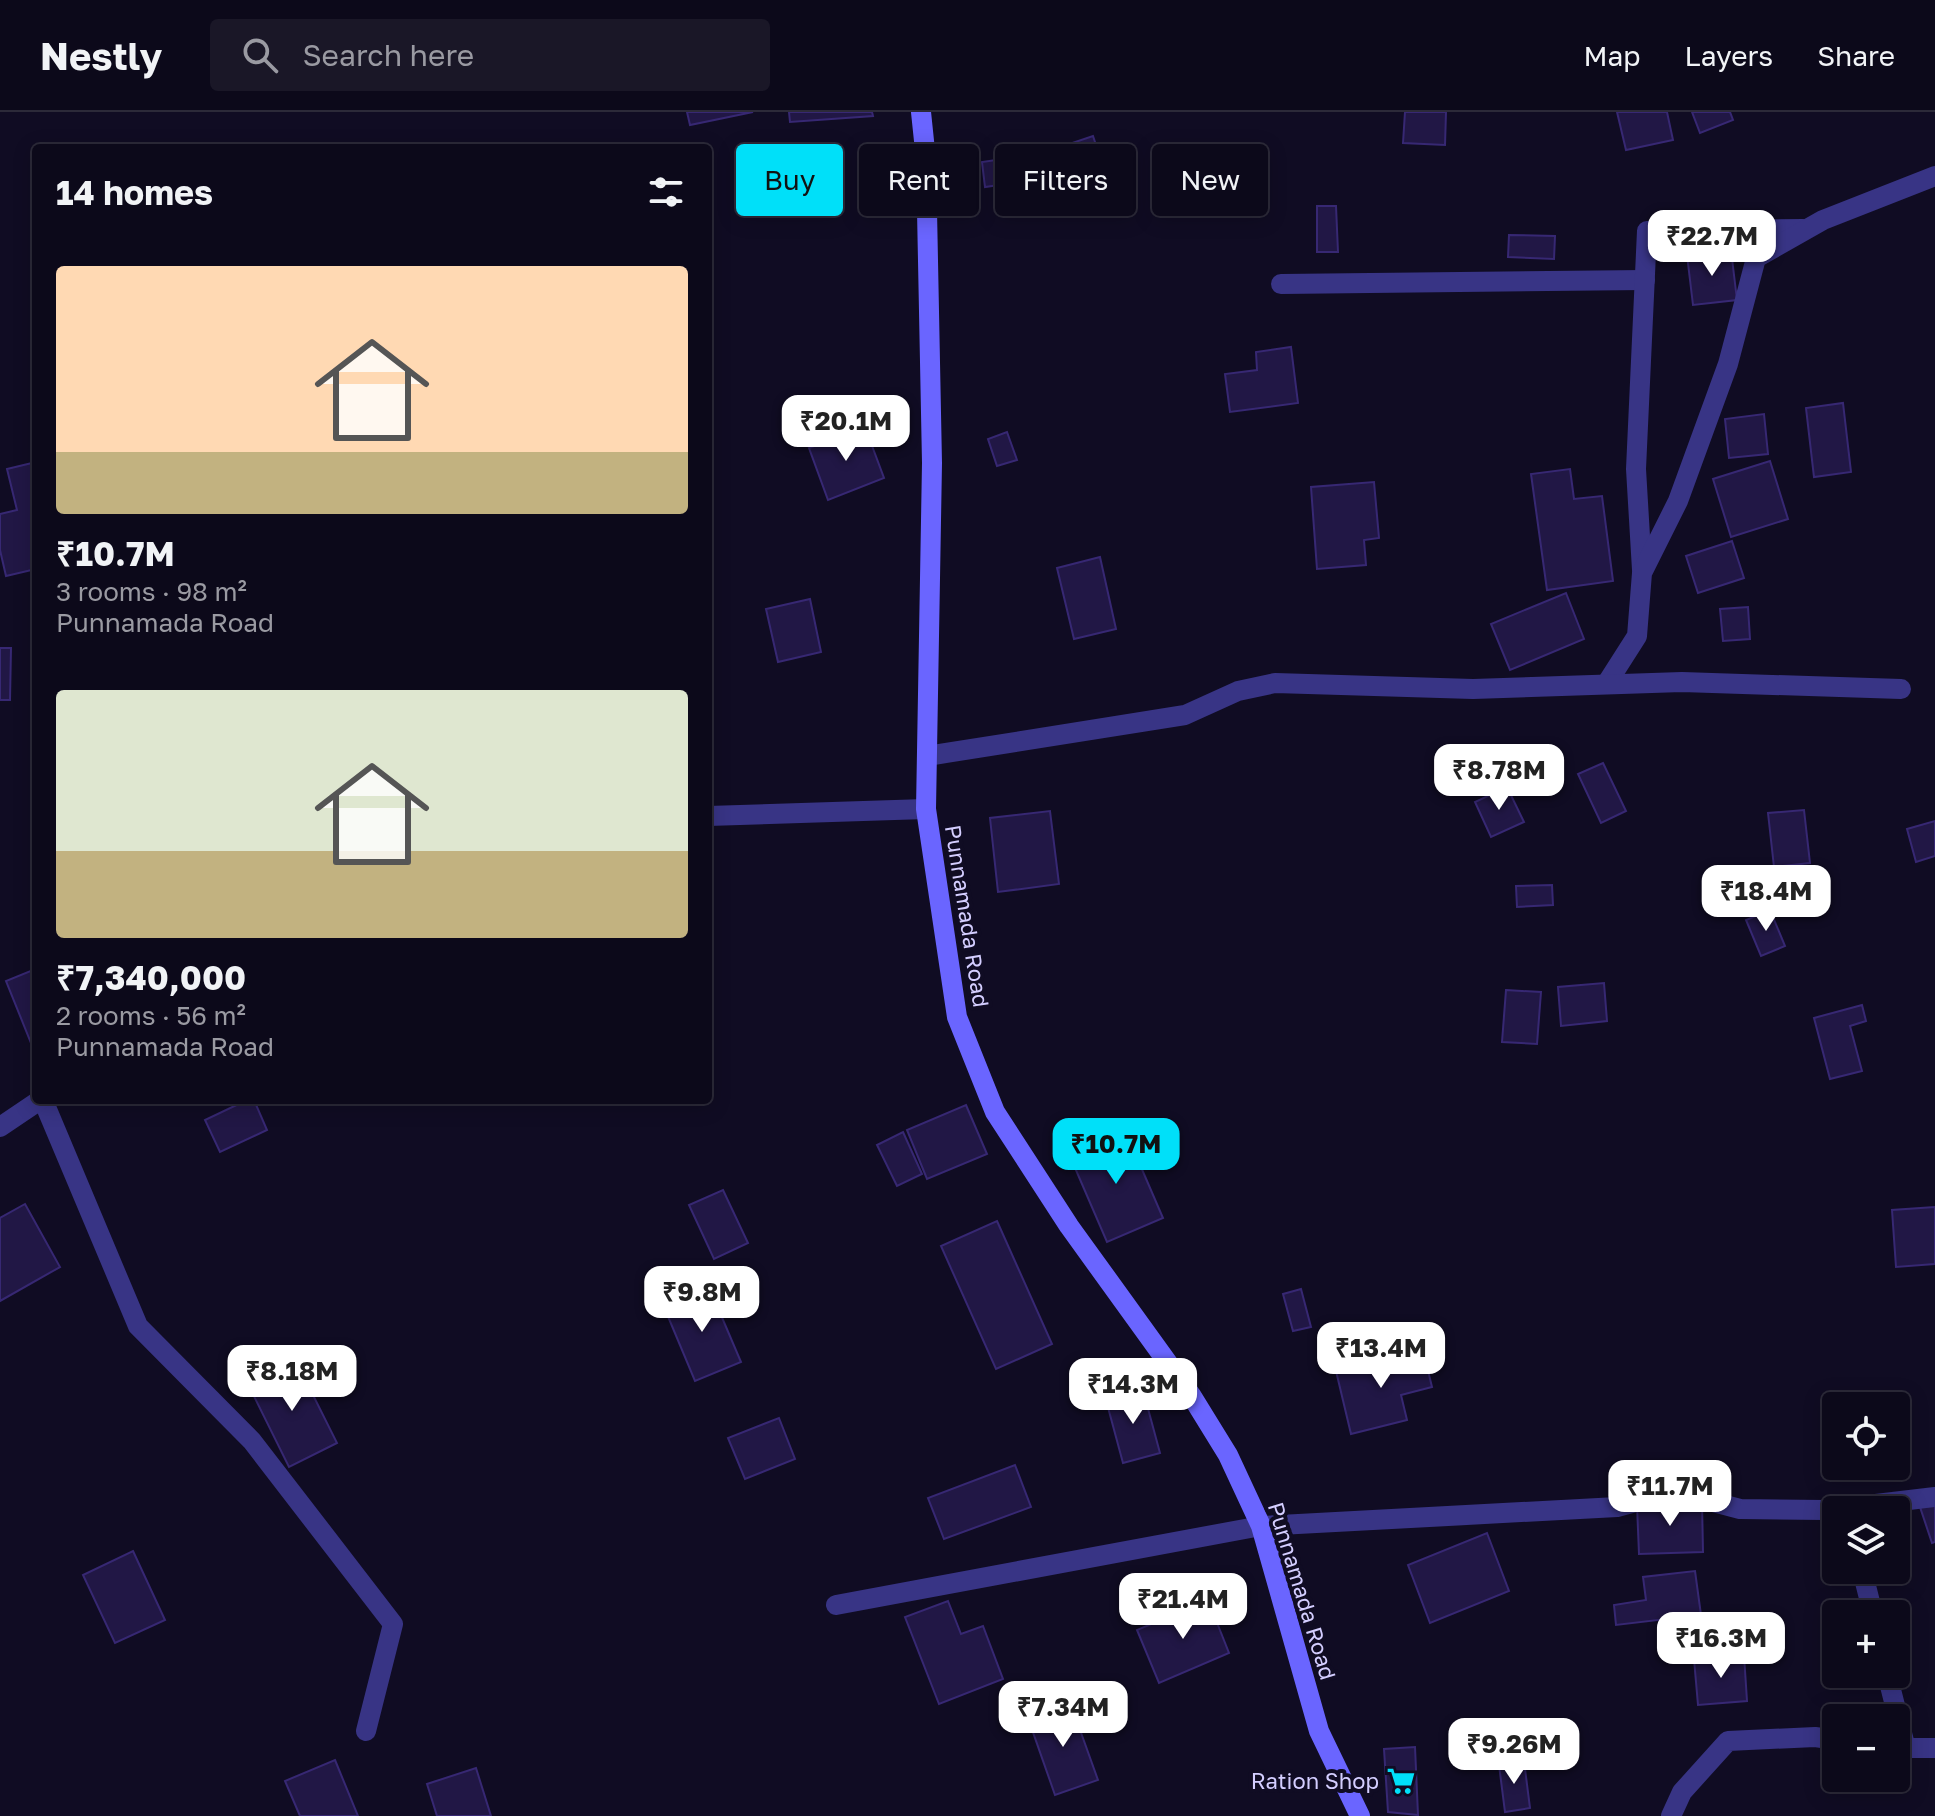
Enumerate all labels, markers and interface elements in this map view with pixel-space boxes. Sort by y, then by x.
search box [210,19,770,91]
text: Nestly [40,33,162,78]
icon: search [238,33,282,77]
text: Search here [302,37,474,73]
text: Map [1583,39,1641,72]
text: Layers [1685,39,1773,72]
text: Share [1817,39,1895,72]
chip: Buy [736,144,843,216]
chip: Rent [859,144,979,216]
chip: Filters [995,144,1136,216]
chip: New [1152,144,1268,216]
icon: filters [644,170,688,214]
text: 14 homes [56,172,213,212]
pin: ₹22.7M [1647,210,1777,278]
text: ₹22.7M [1666,220,1758,251]
icon: home [300,318,444,462]
pin: ₹20.1M [781,395,911,463]
text: ₹20.1M [800,405,892,436]
text: ₹10.7M [56,533,175,573]
text: 3 rooms · 98 m² [56,576,247,607]
text: Punnamada Road [56,607,274,638]
icon: home [300,742,444,886]
pin: ₹8.78M [1434,744,1564,812]
text: ₹8.78M [1452,754,1546,785]
street label: Punnamada Road [940,823,995,1009]
pin: ₹18.4M [1701,865,1831,933]
text: ₹18.4M [1720,875,1812,906]
text: ₹7,340,000 [56,957,246,997]
text: 2 rooms · 56 m² [56,1000,246,1031]
text: Punnamada Road [56,1031,274,1062]
pin: ₹10.7M [1051,1118,1181,1186]
text: ₹10.7M [1071,1128,1161,1159]
pin: ₹9.8M [646,1266,758,1334]
text: ₹9.8M [662,1276,742,1307]
pin: ₹13.4M [1316,1322,1446,1390]
text: ₹13.4M [1335,1332,1427,1363]
pin: ₹8.18M [227,1345,357,1413]
text: ₹8.18M [245,1355,339,1386]
pin: ₹14.3M [1068,1358,1198,1426]
text: ₹14.3M [1087,1368,1179,1399]
map controls [1822,1392,1910,1792]
button: locate [1822,1392,1910,1480]
pin: ₹11.7M [1605,1460,1735,1528]
text: ₹11.7M [1626,1470,1714,1501]
button: layers [1822,1496,1910,1584]
street label: Punnamada Road [1263,1499,1342,1683]
pin: ₹21.4M [1118,1573,1248,1641]
text: ₹21.4M [1137,1583,1229,1614]
button: + [1822,1600,1910,1688]
pin: ₹16.3M [1656,1612,1786,1680]
text: ₹16.3M [1675,1622,1767,1653]
pin: ₹7.34M [998,1681,1128,1749]
text: ₹7.34M [1017,1691,1109,1722]
button: − [1822,1704,1910,1792]
pin: ₹9.26M [1449,1718,1579,1786]
text: ₹9.26M [1466,1728,1562,1759]
supermarket icon: Ration Shop [1386,1766,1416,1796]
place label: Ration Shop [1251,1767,1379,1794]

